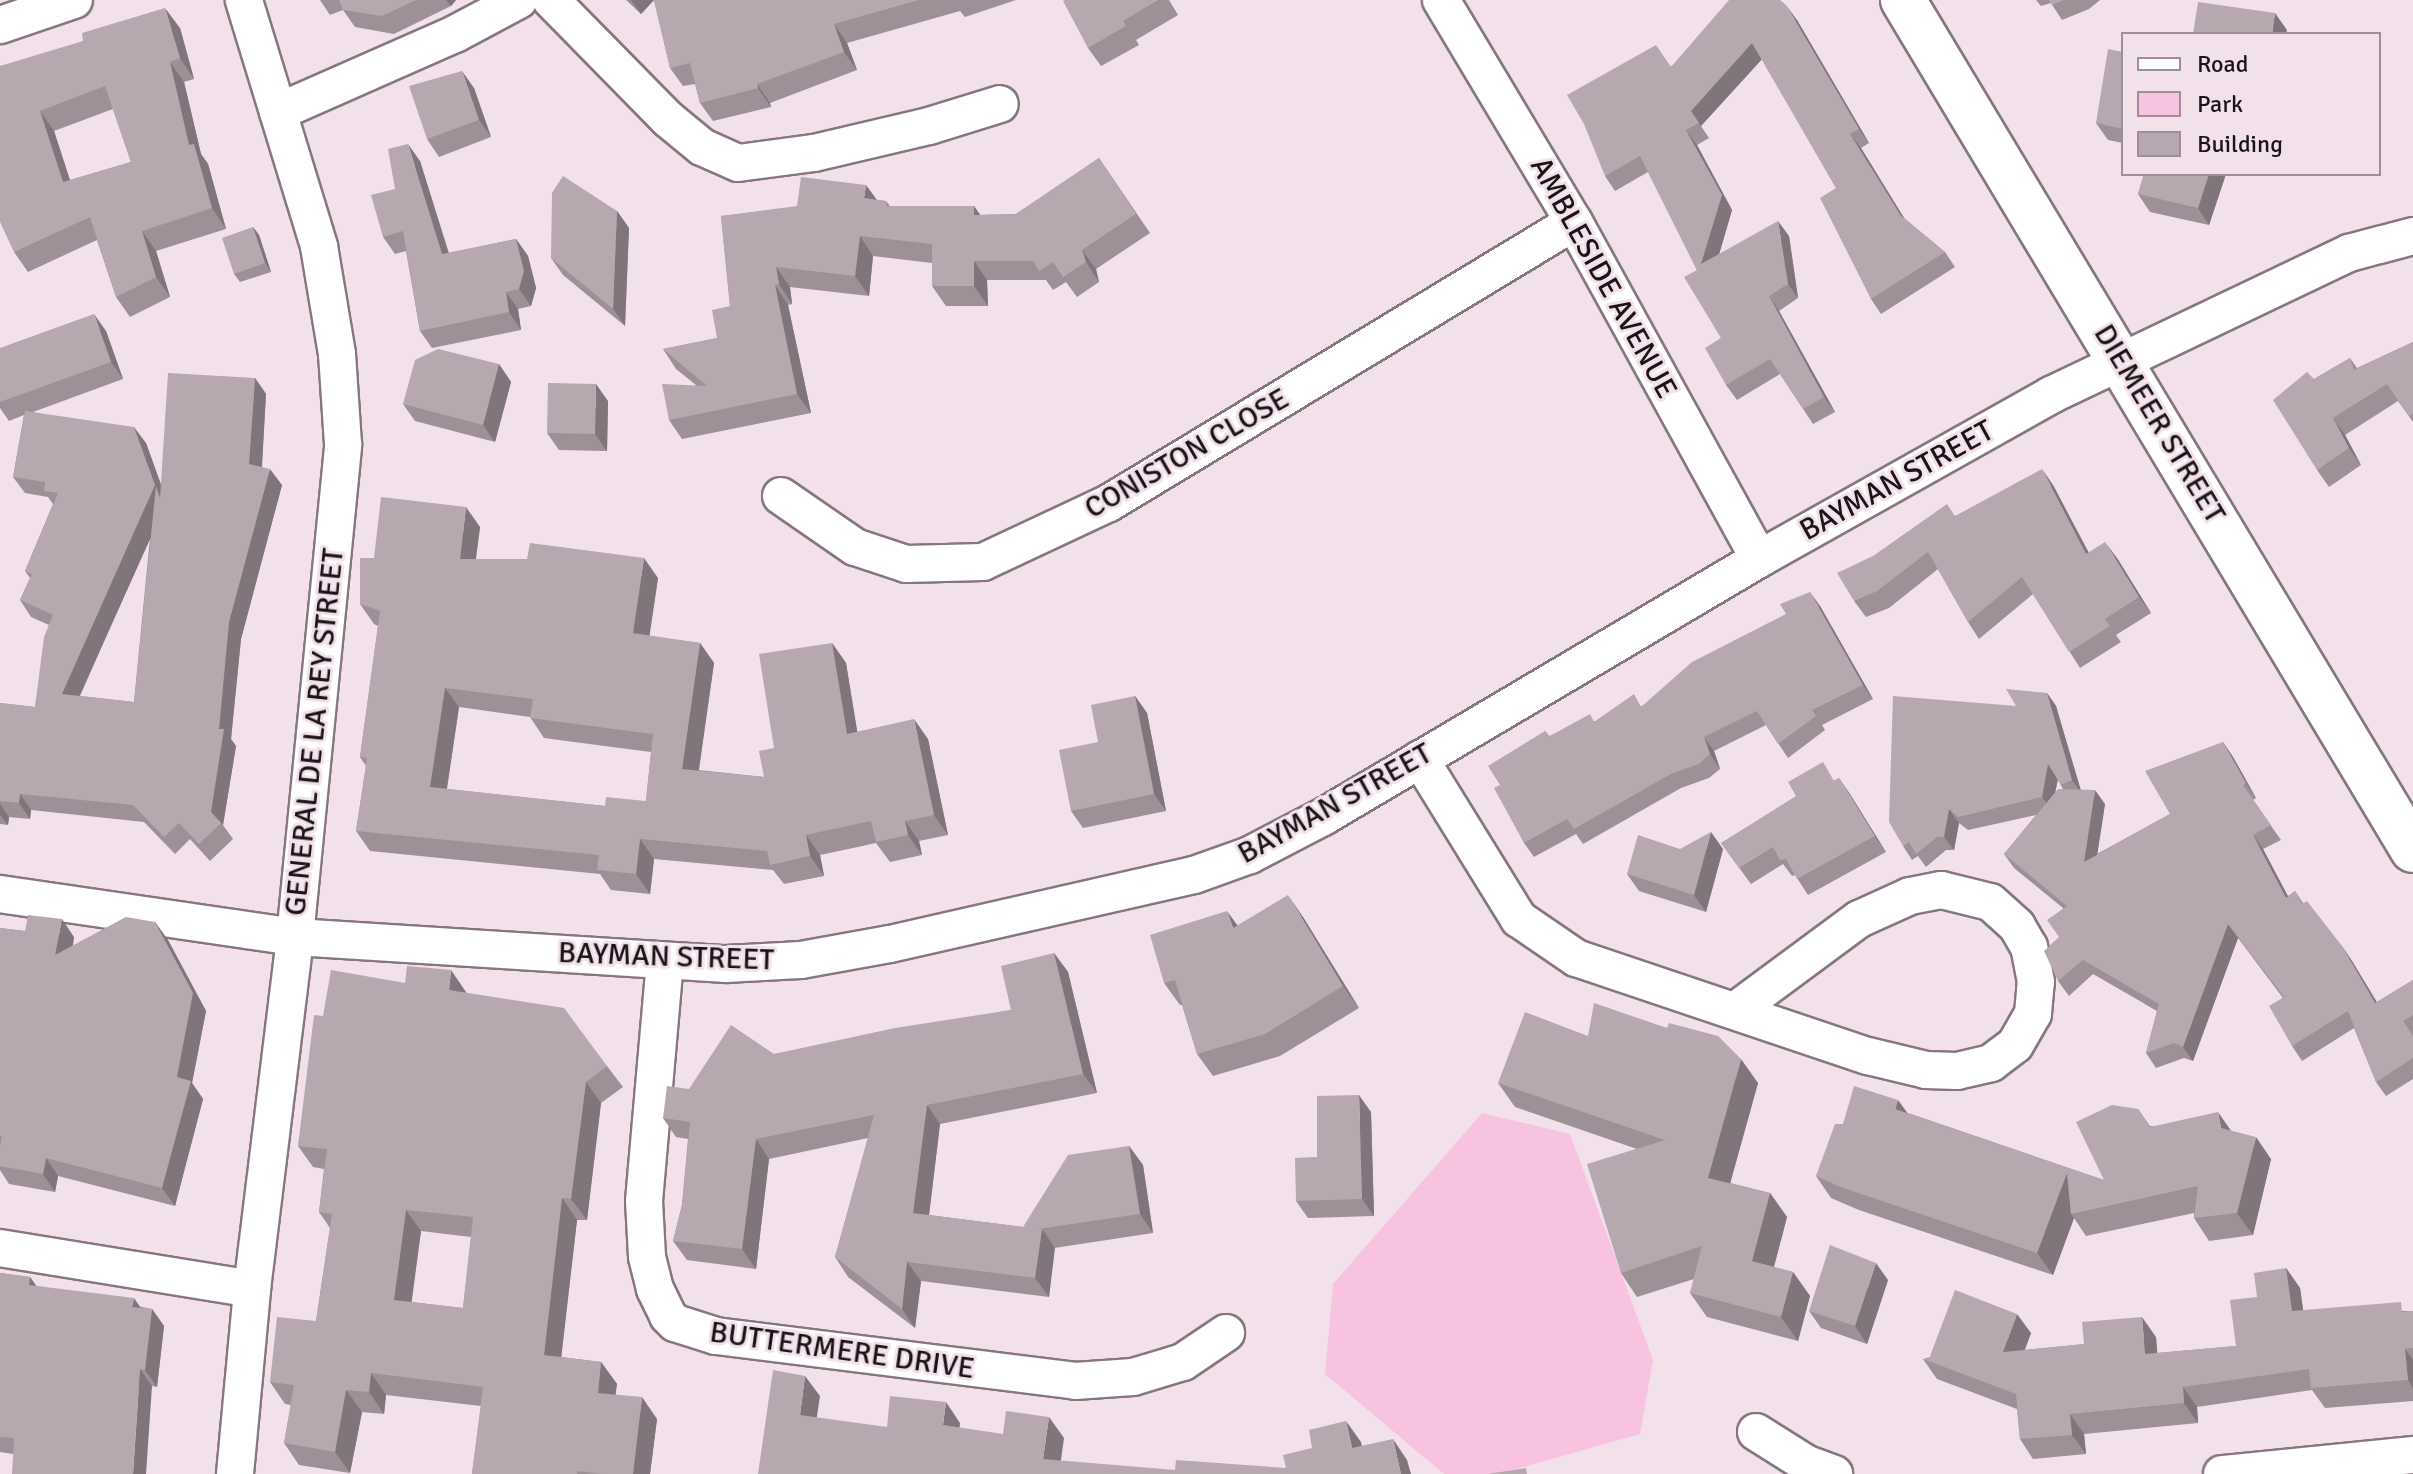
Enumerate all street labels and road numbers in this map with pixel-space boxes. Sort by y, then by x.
street label: AMBLESIDE AVENUE [1522,151,1684,405]
street label: DIEMEER STREET [2086,318,2232,530]
street label: CONISTON CLOSE [1079,381,1295,527]
street label: BAYMAN STREET [1794,413,2000,549]
street label: GENERAL DE LA REY STREET [278,546,352,918]
street label: BAYMAN STREET [1232,736,1438,872]
street label: BAYMAN STREET [557,935,775,979]
street label: BUTTERMERE DRIVE [707,1315,977,1387]

